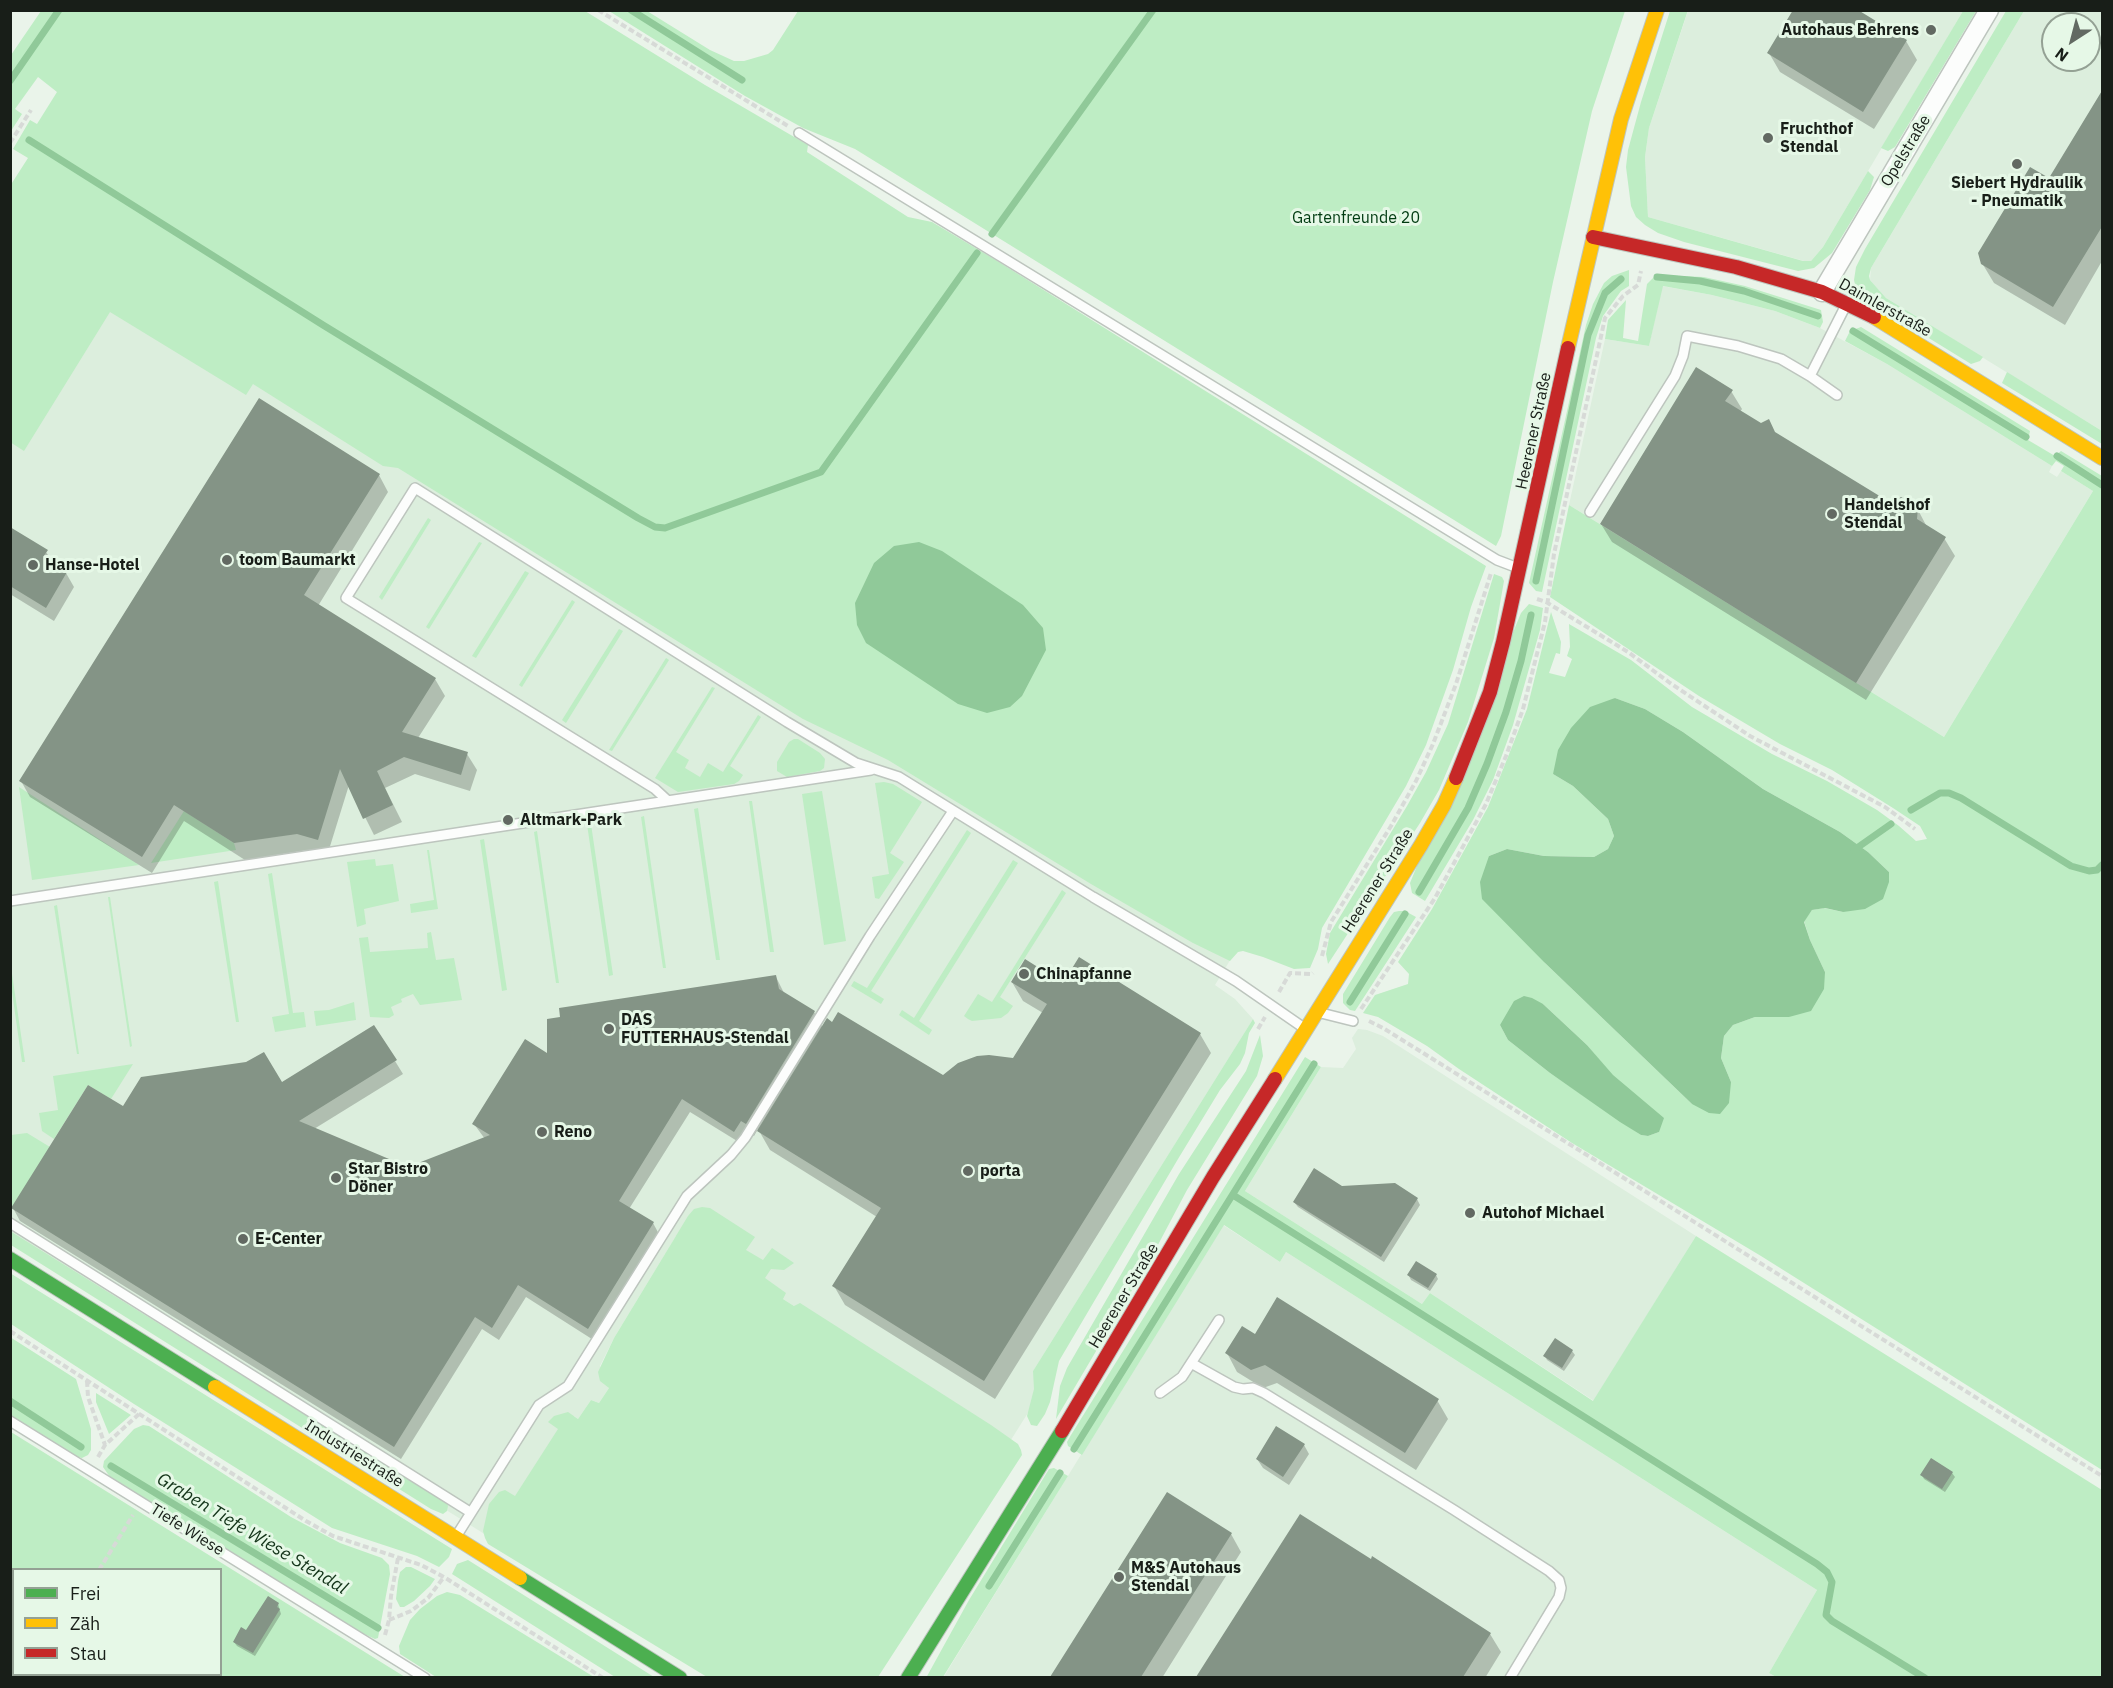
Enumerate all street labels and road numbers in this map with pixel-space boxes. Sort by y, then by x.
street label: Opelstraße [1877,112,1935,190]
street label: Daimlerstraße [1835,275,1935,341]
street label: Heerener Straße [1512,371,1556,491]
street label: Heerener Straße [1338,825,1418,937]
street label: Heerener Straße [1085,1240,1163,1352]
street label: Industriestraße [301,1416,407,1492]
street label: Tiefe Wiese [147,1500,227,1560]

